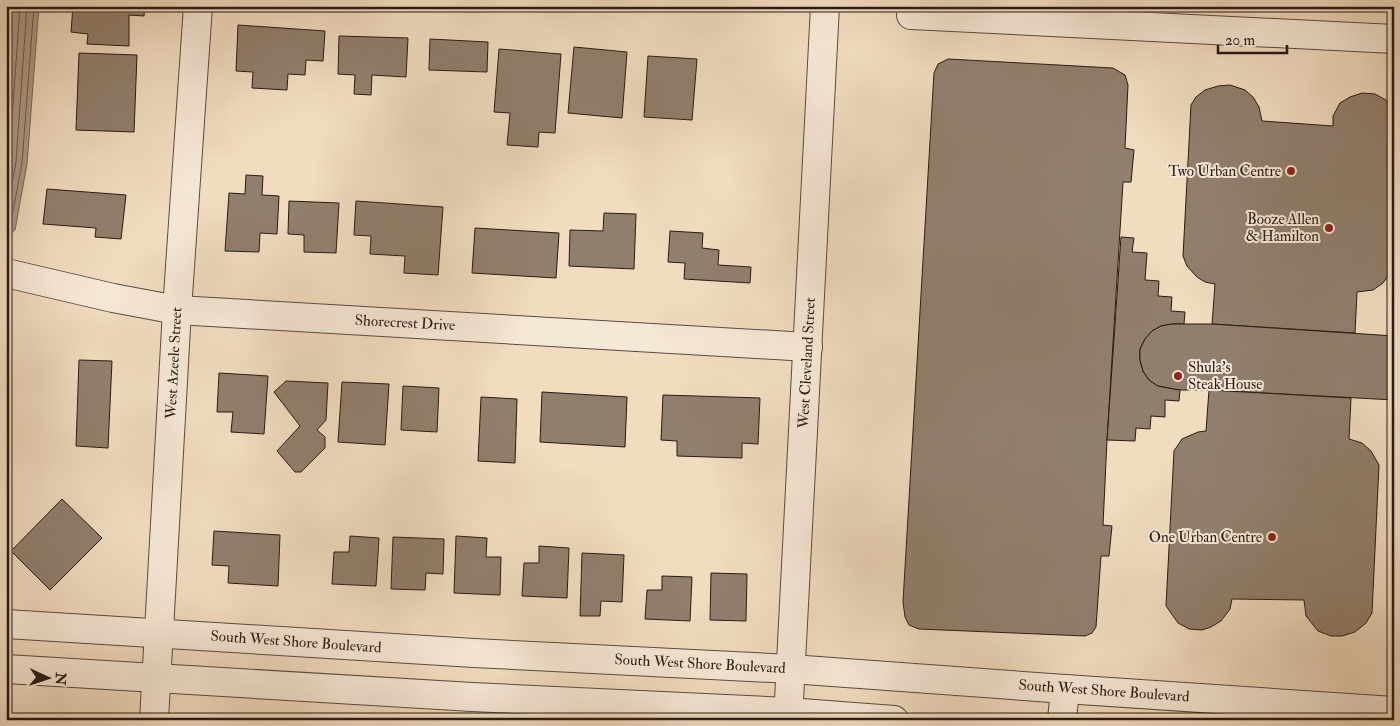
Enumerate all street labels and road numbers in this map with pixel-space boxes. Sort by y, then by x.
street label: West Cleveland Street [794,297,820,430]
street label: West Azeele Street [162,306,186,420]
street label: Shorecrest Drive [354,311,456,335]
street label: South West Shore Boulevard [210,627,383,657]
street label: South West Shore Boulevard [614,650,787,678]
street label: South West Shore Boulevard [1018,676,1191,706]

